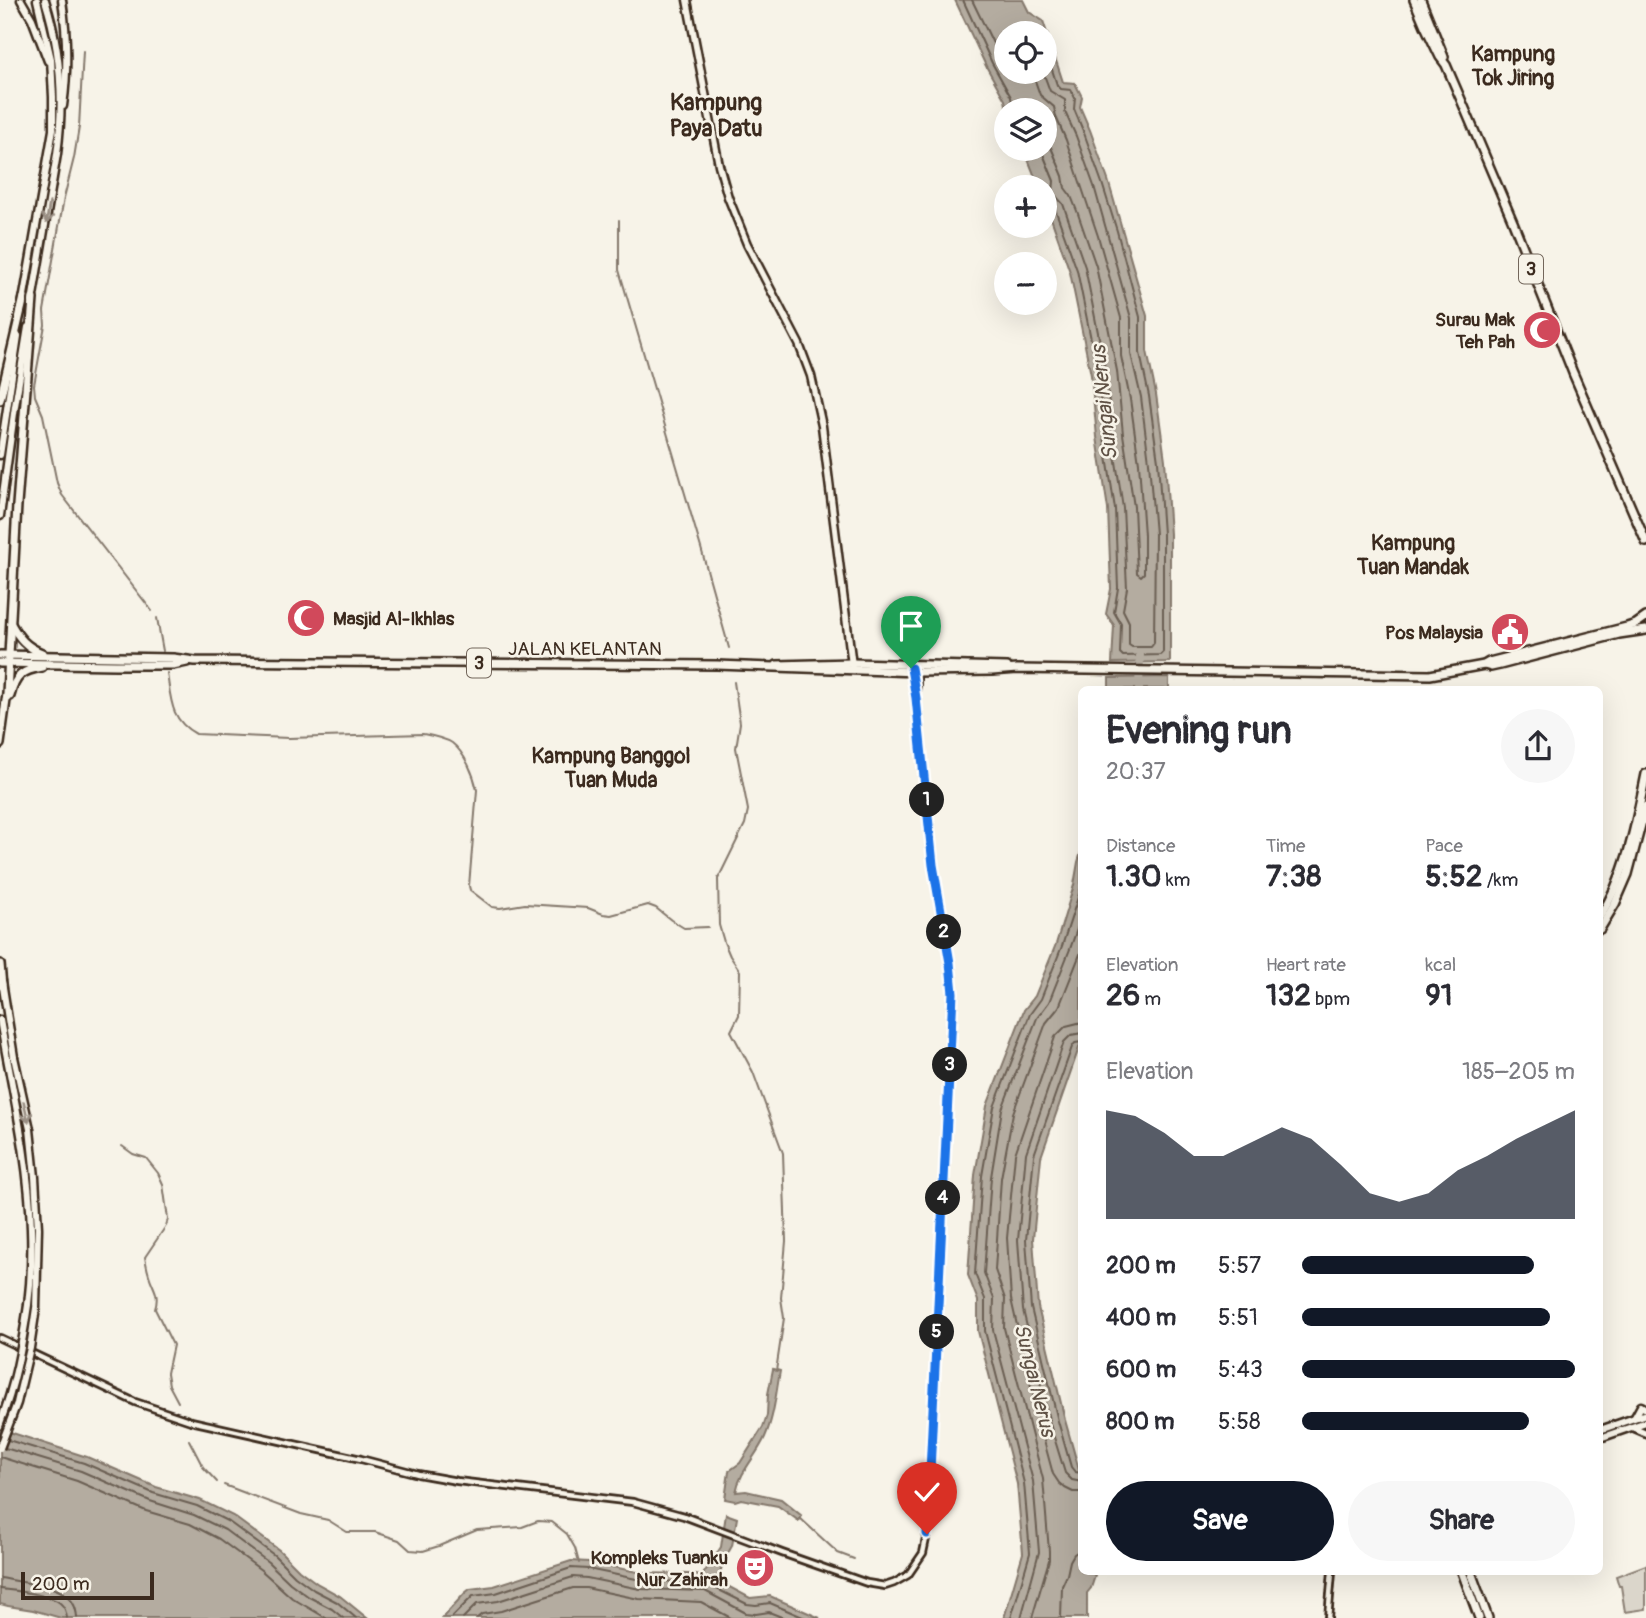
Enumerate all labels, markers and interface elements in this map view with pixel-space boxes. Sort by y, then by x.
map controls [994,21,1057,315]
button: locate [994,21,1057,84]
district label: Kampung Tok Jiring [1471,41,1555,92]
district label: Kampung Paya Datu [669,88,763,143]
button: layers [994,98,1057,161]
button: + [994,175,1057,238]
one-way arrow [41,201,54,224]
button: − [994,252,1057,315]
road number: 3 [1519,255,1543,284]
place label: Surau Mak Teh Pah [1435,308,1516,354]
mosque icon: Surau Mak Teh Pah [1521,309,1563,351]
water label: Sungai Nerus [1085,342,1124,462]
district label: Kampung Tuan Mandak [1356,530,1469,581]
pin [881,596,941,668]
mosque icon: Masjid Al-Ikhlas [285,597,327,639]
place label: Masjid Al-Ikhlas [333,607,455,631]
icon: arrive [892,607,930,645]
public building icon: Pos Malaysia [1489,611,1531,653]
place label: Pos Malaysia [1385,621,1483,645]
street label: JALAN KELANTAN [508,637,662,661]
road number: 3 [467,648,491,678]
text: Evening run [1106,707,1292,755]
button: share [1501,709,1575,783]
district label: Kampung Banggol Tuan Muda [532,743,690,794]
text: 20:37 [1106,757,1166,786]
pin: 1 [909,782,944,818]
text: 1 [923,787,930,811]
text: Distance [1106,834,1175,858]
text: Time [1266,834,1305,858]
text: Pace [1425,834,1463,858]
text: 1.30 [1106,858,1162,895]
text: 7:38 [1266,858,1321,895]
text: 5:52 [1425,858,1483,895]
text: km [1162,868,1190,892]
text: /km [1483,868,1518,892]
pin: 2 [926,914,962,950]
text: 2 [938,919,949,943]
text: Elevation [1106,953,1178,977]
text: Heart rate [1266,953,1346,977]
text: kcal [1425,953,1456,977]
text: 26 [1106,977,1140,1014]
text: 132 [1266,977,1311,1014]
text: 91 [1425,977,1453,1014]
text: m [1140,987,1161,1011]
text: bpm [1311,987,1350,1011]
pin: 3 [932,1048,968,1082]
text: 3 [944,1052,955,1076]
text: Elevation [1106,1057,1194,1086]
text: 185–205 m [1462,1057,1575,1086]
one-way arrow [20,1100,33,1122]
pin: 4 [926,1180,960,1216]
text: 4 [937,1185,948,1209]
text: 200 m [1106,1251,1176,1280]
text: 5:57 [1218,1251,1261,1280]
text: 400 m [1106,1303,1176,1332]
text: 5:51 [1218,1303,1258,1332]
pin: 5 [920,1314,954,1350]
text: 5 [931,1319,942,1343]
water label: Sungai Nerus [1007,1321,1062,1442]
text: 600 m [1106,1355,1176,1384]
text: 5:43 [1218,1355,1263,1384]
text: 800 m [1106,1407,1174,1436]
text: 5:58 [1218,1407,1261,1436]
pin [897,1462,957,1534]
icon: check [908,1473,946,1511]
button: Save [1106,1481,1334,1561]
button: Share [1348,1481,1575,1561]
place label: Kompleks Tuanku Nur Zahirah [591,1546,728,1592]
theatre icon: Kompleks Tuanku Nur Zahirah [734,1547,776,1589]
scale bar [21,1569,154,1601]
text: 200 m [32,1572,90,1596]

